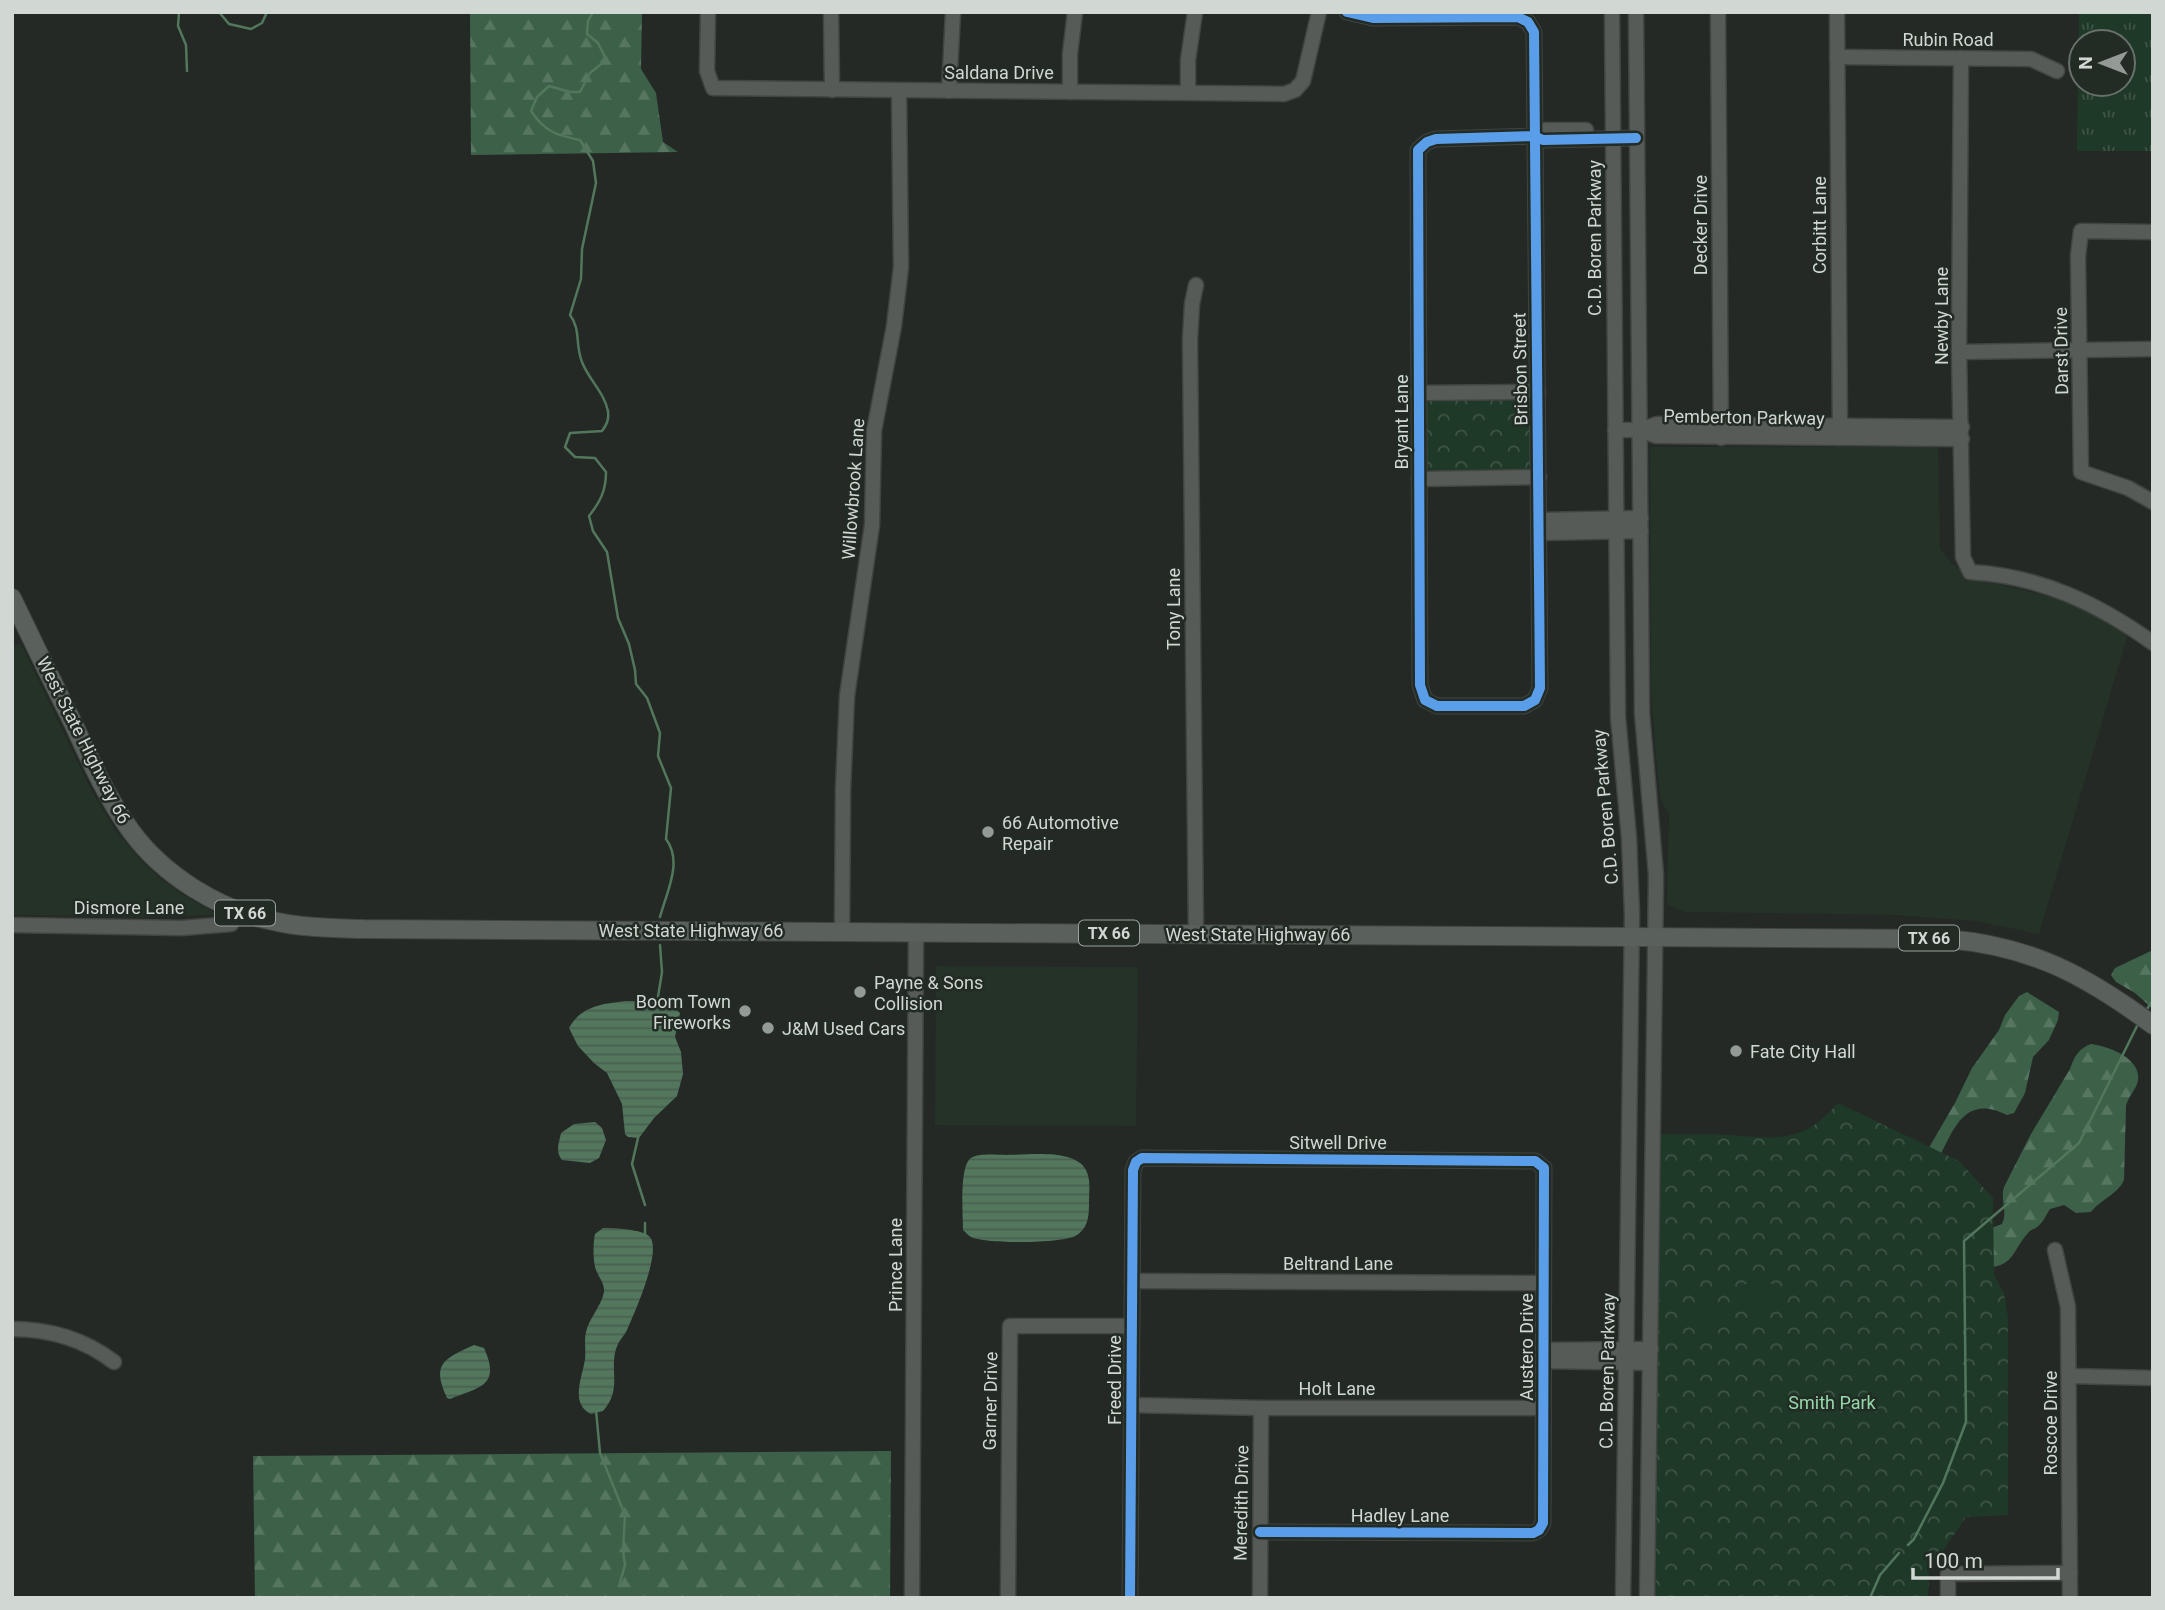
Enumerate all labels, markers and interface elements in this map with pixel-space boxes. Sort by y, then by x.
north arrow [2067,28,2137,98]
street label: Rubin Road [1902,29,1994,50]
text: N [2074,56,2097,70]
street label: Saldana Drive [944,62,1054,83]
street label: C.D. Boren Parkway [1584,160,1605,316]
street label: Decker Drive [1690,175,1711,275]
street label: Corbitt Lane [1809,176,1830,274]
street label: Newby Lane [1931,267,1952,365]
street label: Darst Drive [2050,307,2072,395]
street label: Brisbon Street [1509,312,1531,426]
street label: Bryant Lane [1391,375,1412,469]
street label: Pemberton Parkway [1663,405,1825,429]
street label: Willowbrook Lane [838,417,868,561]
street label: Tony Lane [1163,568,1184,650]
street label: West State Highway 66 [33,653,135,827]
street label: C.D. Boren Parkway [1588,728,1622,886]
place label: 66 Automotive Repair [1002,812,1119,854]
marker: 66 Automotive Repair [980,824,996,840]
street label: Dismore Lane [74,897,184,918]
road number: TX 66 [215,900,275,925]
street label: West State Highway 66 [599,920,783,941]
road number: TX 66 [1079,920,1139,945]
street label: West State Highway 66 [1166,924,1350,945]
road number: TX 66 [1899,926,1959,950]
place label: Payne & Sons Collision [874,972,983,1014]
marker: Payne & Sons Collision [852,984,868,1000]
place label: Boom Town Fireworks [636,991,731,1033]
marker: Boom Town Fireworks [737,1003,753,1019]
place label: J&M Used Cars [782,1018,905,1039]
marker: J&M Used Cars [760,1020,776,1036]
place label: Fate City Hall [1750,1041,1856,1062]
marker: Fate City Hall [1728,1043,1744,1059]
street label: Sitwell Drive [1289,1132,1387,1153]
street label: Prince Lane [885,1218,906,1312]
street label: Beltrand Lane [1283,1253,1393,1274]
street label: C.D. Boren Parkway [1595,1292,1619,1449]
street label: Austero Drive [1516,1293,1537,1401]
street label: Freed Drive [1104,1335,1125,1425]
street label: Garner Drive [979,1352,1001,1450]
street label: Roscoe Drive [2040,1371,2061,1475]
street label: Holt Lane [1299,1378,1375,1399]
park label: Smith Park [1788,1392,1877,1413]
street label: Meredith Drive [1229,1445,1253,1561]
street label: Hadley Lane [1351,1505,1449,1526]
scale bar [1913,1536,2058,1580]
text: 100 m [1924,1549,1983,1573]

